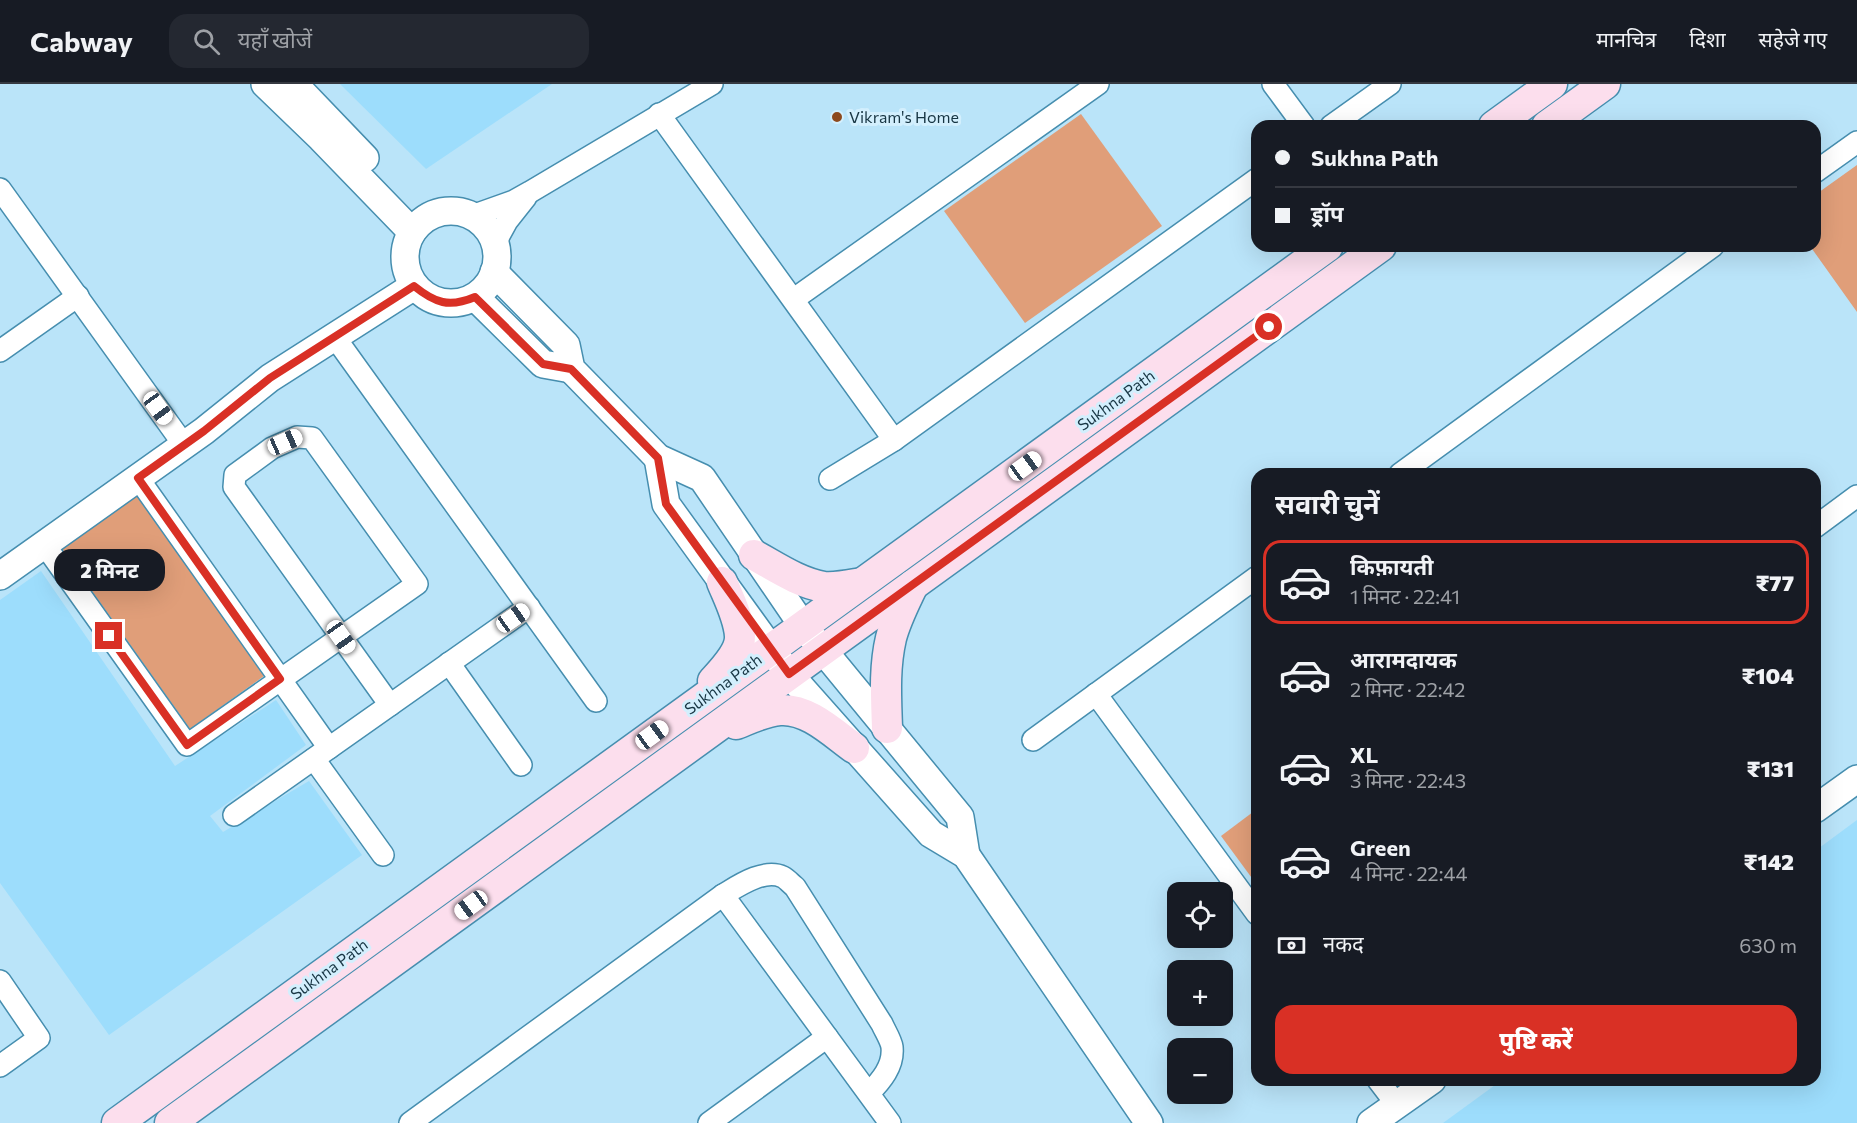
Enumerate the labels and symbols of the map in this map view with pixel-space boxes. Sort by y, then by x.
place label: Vikram's Home [849,107,959,126]
marker: Vikram's Home [830,110,844,124]
route start [1255,313,1282,340]
street label: Sukhna Path [1073,365,1158,434]
car [140,388,176,428]
car [265,426,305,458]
car [1005,448,1045,484]
callout: 2 मिनट [54,549,164,591]
car [493,600,533,636]
car [323,617,359,657]
route end [95,622,122,649]
street label: Sukhna Path [680,649,765,718]
car [632,717,672,753]
car [451,887,491,923]
street label: Sukhna Path [286,934,371,1003]

